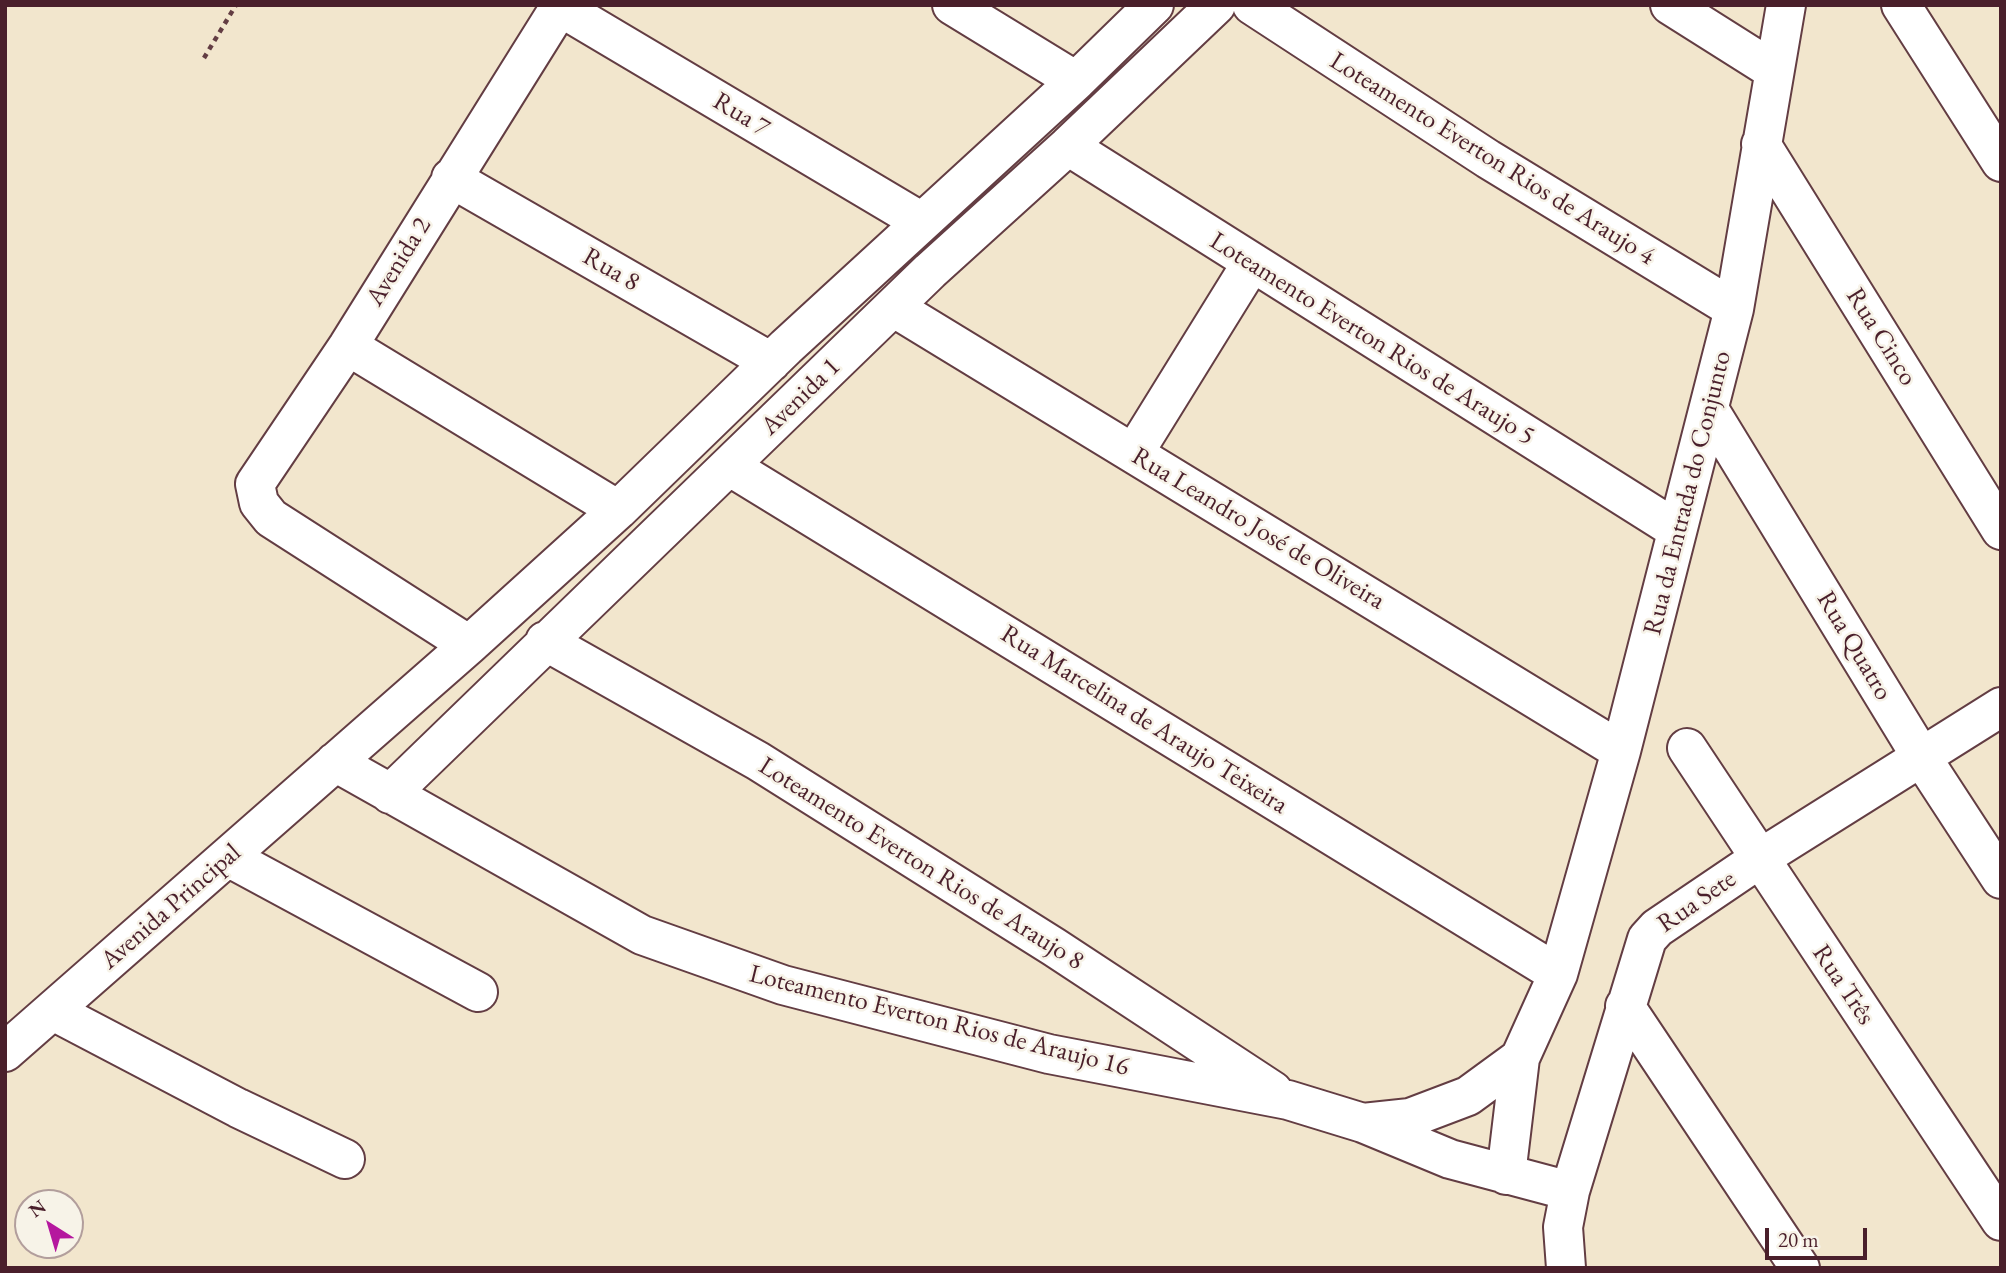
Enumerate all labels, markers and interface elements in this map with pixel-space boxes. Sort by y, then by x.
street label: Loteamento Everton Rios de Araujo 4 [1324,46,1660,272]
street label: Rua 7 [707,86,775,144]
street label: Avenida 2 [360,212,438,312]
street label: Loteamento Everton Rios de Araujo 5 [1204,226,1540,452]
street label: Rua 8 [577,241,645,299]
street label: Rua Cinco [1839,282,1923,392]
street label: Rua da Entrada do Conjunto [1638,348,1738,638]
street label: Avenida 1 [755,352,847,442]
street label: Rua Leandro José de Oliveira [1126,441,1390,617]
street label: Rua Quatro [1809,586,1899,706]
street label: Rua Marcelina de Araujo Teixeira [995,619,1293,821]
street label: Loteamento Everton Rios de Araujo 8 [753,751,1089,977]
street label: Avenida Principal [95,838,247,976]
street label: Rua Sete [1652,864,1742,940]
street label: Rua Três [1805,939,1881,1031]
street label: Loteamento Everton Rios de Araujo 16 [746,959,1132,1083]
north arrow [14,1189,84,1259]
text: N [24,1194,51,1223]
scale bar [1768,1214,1870,1258]
text: 20 m [1778,1226,1819,1253]

